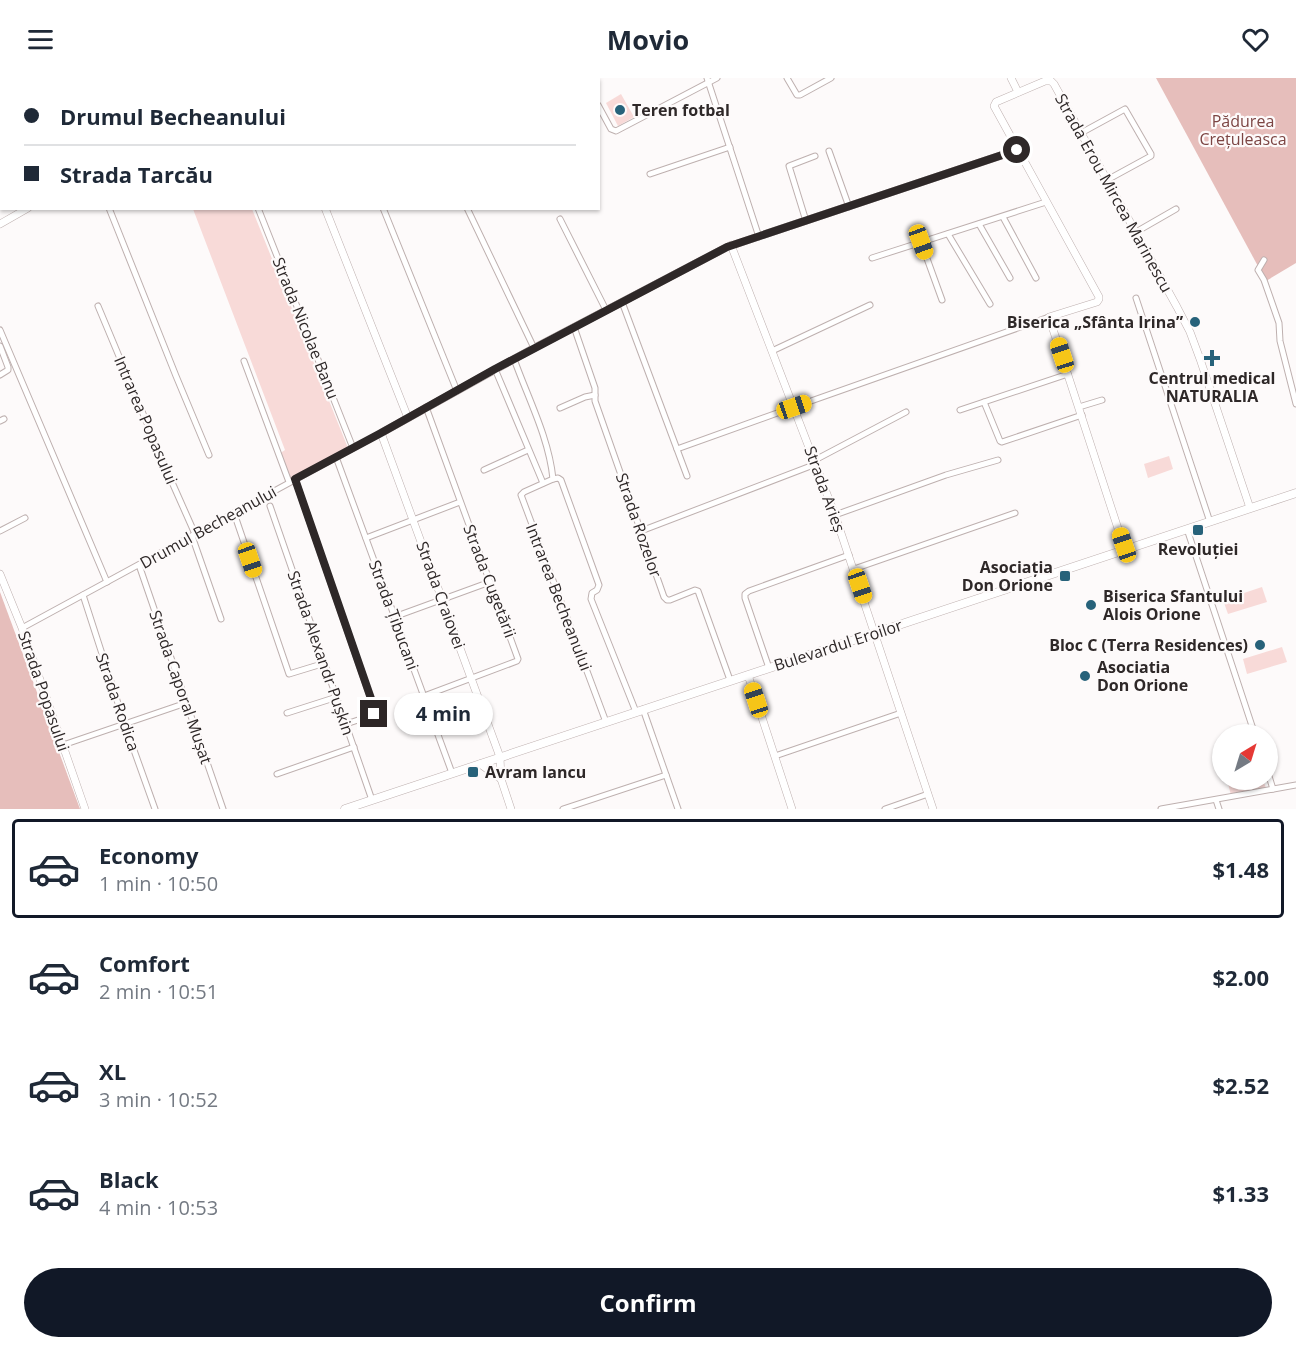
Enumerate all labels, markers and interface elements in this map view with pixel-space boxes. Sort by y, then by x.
text: Movio [607,21,689,58]
icon: menu [24,23,57,56]
icon: heart [1239,23,1272,56]
street label: Strada Erou Mircea Marinescu [1050,90,1178,296]
place label: Teren fotbal [632,99,730,121]
text: Drumul Becheanului [60,101,286,131]
marker: Teren fotbal [613,103,627,117]
park label: Pădurea Crețuleasca [1199,110,1287,150]
route start [1003,136,1030,163]
text: Strada Tarcău [60,159,213,189]
car [906,222,936,262]
street label: Strada Nicolae Banu [268,254,344,402]
place label: Biserica „Sfânta Irina” [1007,311,1183,333]
marker: Biserica „Sfânta Irina” [1188,315,1202,329]
car [1048,335,1076,375]
marker: Centrul medical NATURALIA [1203,349,1221,367]
street label: Intrarea Popasului [109,353,183,487]
place label: Centrul medical NATURALIA [1149,367,1275,407]
car [774,393,814,421]
street label: Strada Arieș [799,443,851,535]
street label: Strada Rozelor [611,470,667,581]
street label: Drumul Becheanului [136,480,280,574]
street label: Intrarea Becheanului [521,520,597,674]
street label: Strada Cugetării [458,521,522,641]
marker: Revoluției [1191,523,1205,537]
car [1110,525,1138,565]
street label: Strada Craiovei [411,538,471,652]
place label: Revoluției [1158,538,1238,560]
car [236,540,264,580]
place label: Asociația Don Orione [962,556,1053,596]
street label: Strada Țibucani [364,557,424,673]
car [846,566,874,606]
street label: Strada Alexandr Pușkin [282,568,360,738]
marker: Asociația Don Orione [1058,569,1072,583]
place label: Biserica Sfantului Alois Orione [1103,585,1243,625]
marker: Biserica Sfantului Alois Orione [1084,598,1098,612]
street label: Strada Caporal Mușat [144,607,218,767]
street label: Bulevardul Eroilor [771,614,905,676]
street label: Strada Popasului [13,628,75,754]
place label: Bloc C (Terra Residences) [1049,634,1248,656]
marker: Bloc C (Terra Residences) [1253,638,1267,652]
street label: Strada Rodica [91,650,145,754]
place label: Asociatia Don Orione [1097,656,1188,696]
marker: Asociatia Don Orione [1078,669,1092,683]
car [742,680,770,720]
callout: 4 min [395,693,494,735]
route end [360,700,387,727]
text: 4 min [416,700,471,727]
north arrow [1212,724,1278,790]
map controls [1212,724,1278,790]
place label: Avram Iancu [485,761,586,783]
marker: Avram Iancu [466,765,480,779]
text: Economy [99,840,198,870]
icon: car [27,842,81,896]
text: $1.48 [1212,854,1269,884]
text: 1 min · 10:50 [99,870,218,897]
text: Comfort [99,948,190,978]
icon: car [27,950,81,1004]
text: $2.00 [1212,962,1269,992]
text: 2 min · 10:51 [99,978,218,1005]
text: XL [99,1056,126,1086]
icon: car [27,1058,81,1112]
text: $2.52 [1212,1070,1269,1100]
text: 3 min · 10:52 [99,1086,218,1113]
text: Black [99,1164,159,1194]
icon: car [27,1166,81,1220]
text: $1.33 [1212,1178,1269,1208]
text: 4 min · 10:53 [99,1194,218,1221]
button: Confirm [24,1268,1272,1337]

